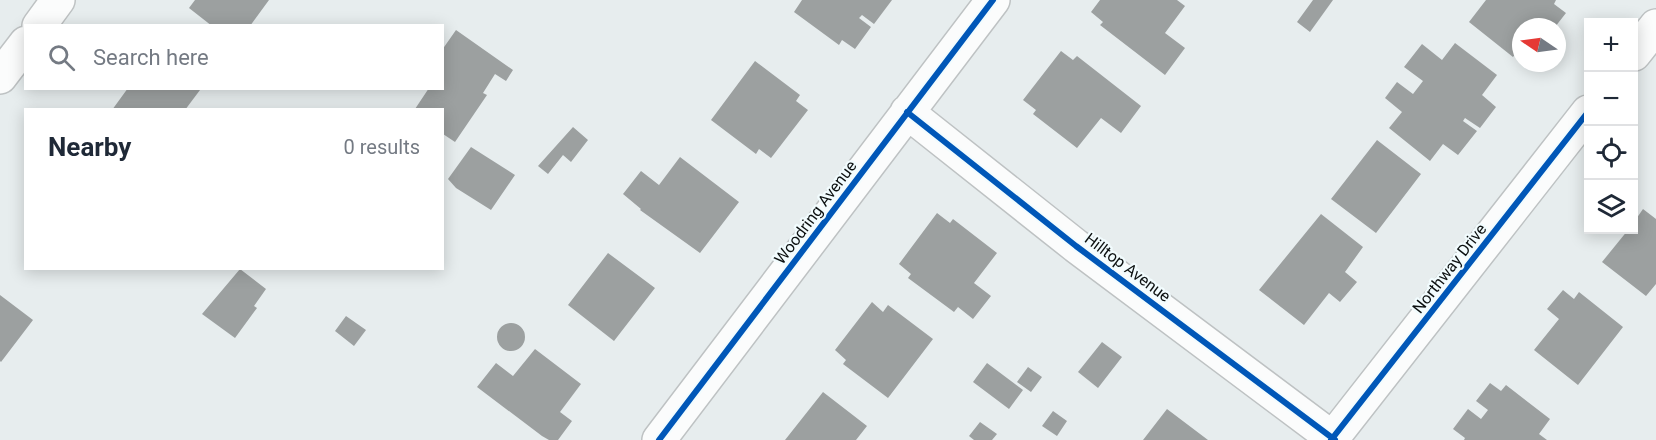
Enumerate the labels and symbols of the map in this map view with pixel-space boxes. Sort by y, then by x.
north arrow [1512,18,1566,72]
street label: Woodring Avenue [770,157,860,268]
street label: Northway Drive [1409,220,1490,317]
street label: Hilltop Avenue [1081,229,1174,306]

